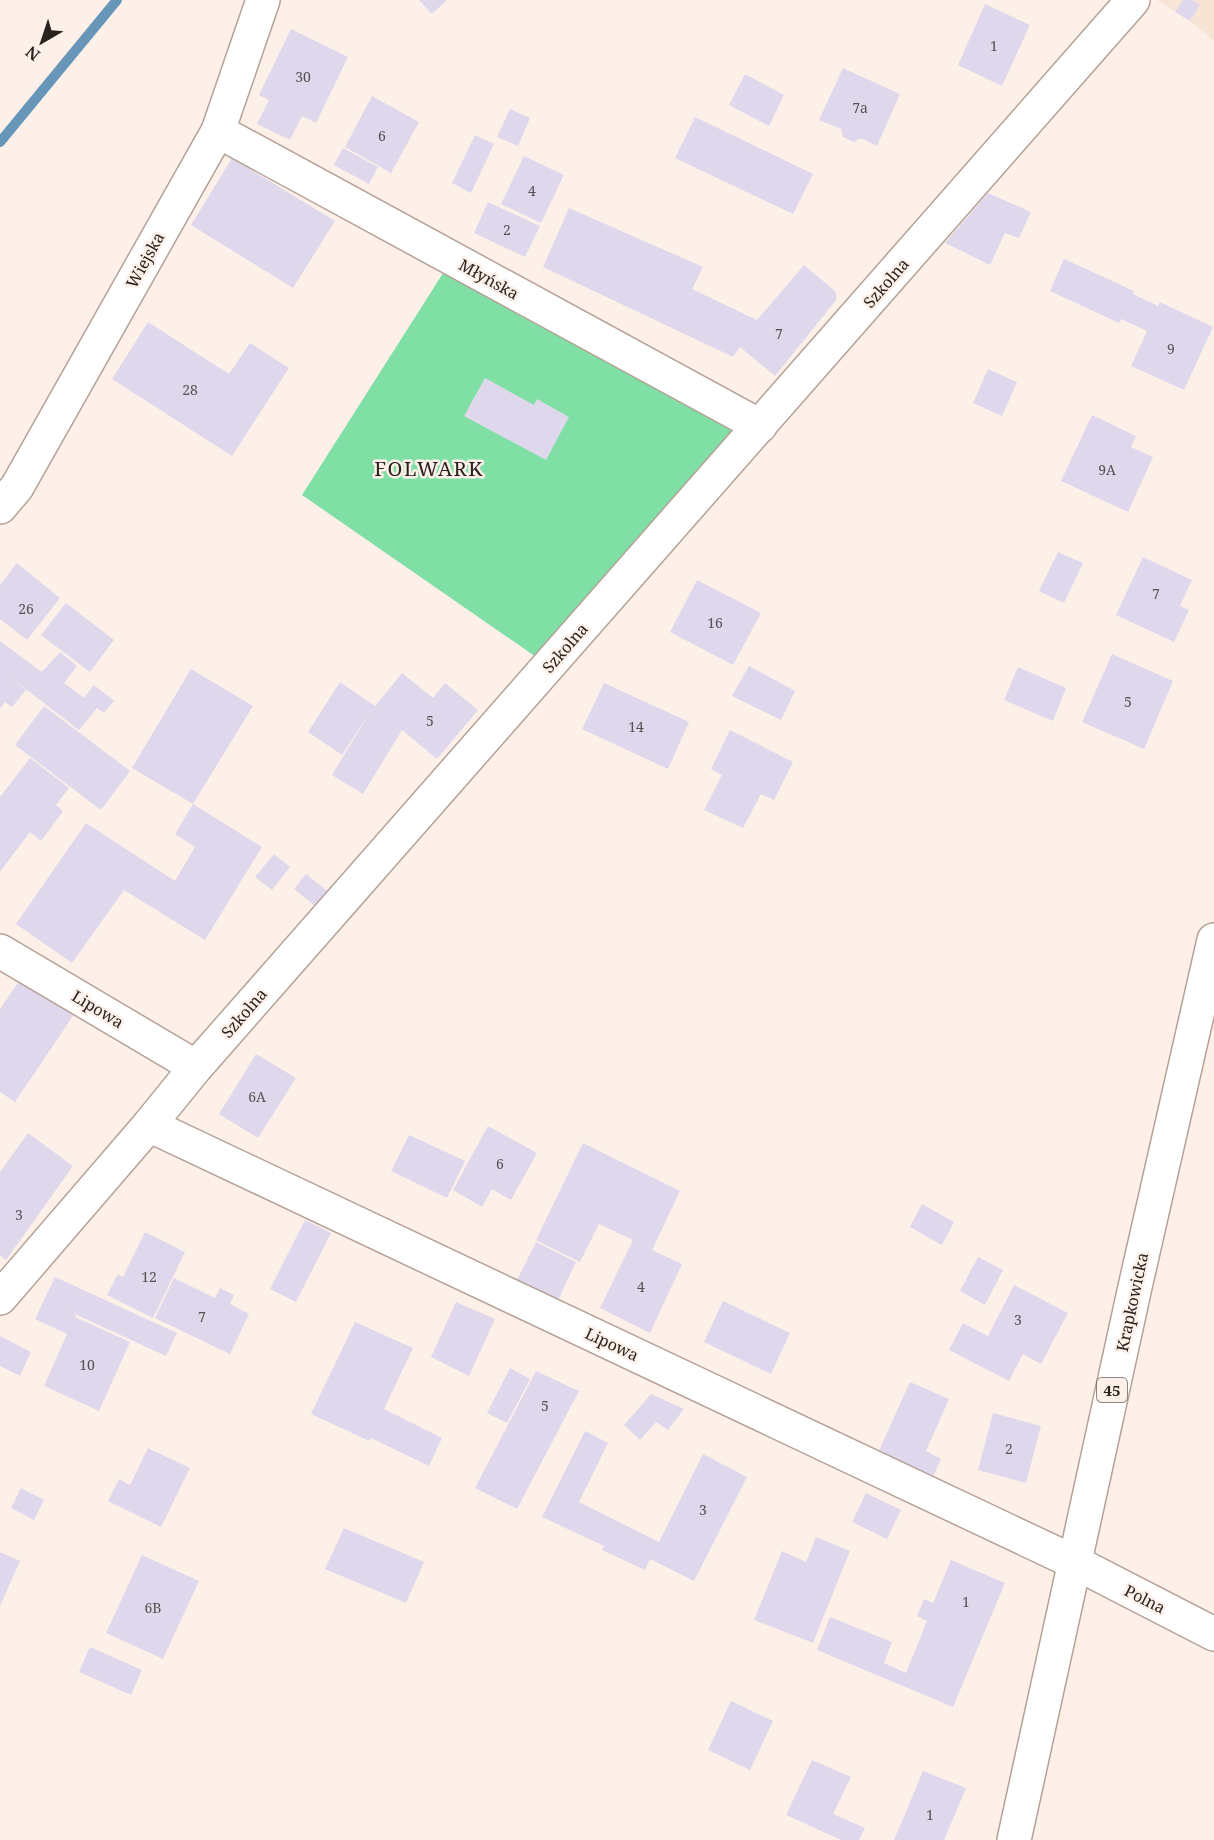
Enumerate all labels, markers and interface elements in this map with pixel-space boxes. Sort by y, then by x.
north arrow [12,12,72,72]
house number: 1 [990,36,998,55]
text: N [20,41,44,66]
house number: 30 [295,67,311,86]
house number: 7a [852,98,868,117]
house number: 6 [378,126,386,145]
house number: 4 [528,181,536,200]
house number: 2 [503,220,511,239]
street label: Wiejska [121,228,169,292]
street label: Szkolna [858,253,914,313]
street label: Młyńska [455,254,523,304]
house number: 7 [775,324,783,343]
house number: 9 [1167,339,1175,358]
house number: 28 [182,380,198,399]
district label: FOLWARK [374,455,484,482]
house number: 9A [1098,460,1116,479]
house number: 7 [1152,584,1160,603]
house number: 26 [18,599,34,618]
house number: 16 [707,613,723,632]
street label: Szkolna [537,618,593,678]
house number: 5 [1124,692,1132,711]
house number: 5 [426,711,434,730]
house number: 14 [628,717,644,736]
street label: Szkolna [216,983,272,1043]
street label: Lipowa [68,985,128,1033]
house number: 6A [248,1087,266,1106]
house number: 6 [496,1154,504,1173]
house number: 3 [15,1205,23,1224]
street label: Krapkowicka [1111,1250,1153,1354]
house number: 12 [141,1267,157,1286]
house number: 4 [637,1277,645,1296]
house number: 7 [198,1307,206,1326]
house number: 3 [1014,1310,1022,1329]
street label: Lipowa [582,1322,642,1366]
house number: 10 [79,1355,95,1374]
road number: 45 [1097,1378,1127,1402]
house number: 5 [541,1396,549,1415]
house number: 2 [1005,1439,1013,1458]
house number: 3 [699,1500,707,1519]
street label: Polna [1121,1579,1169,1619]
house number: 1 [962,1592,970,1611]
house number: 6B [145,1598,161,1617]
house number: 1 [926,1805,934,1824]

